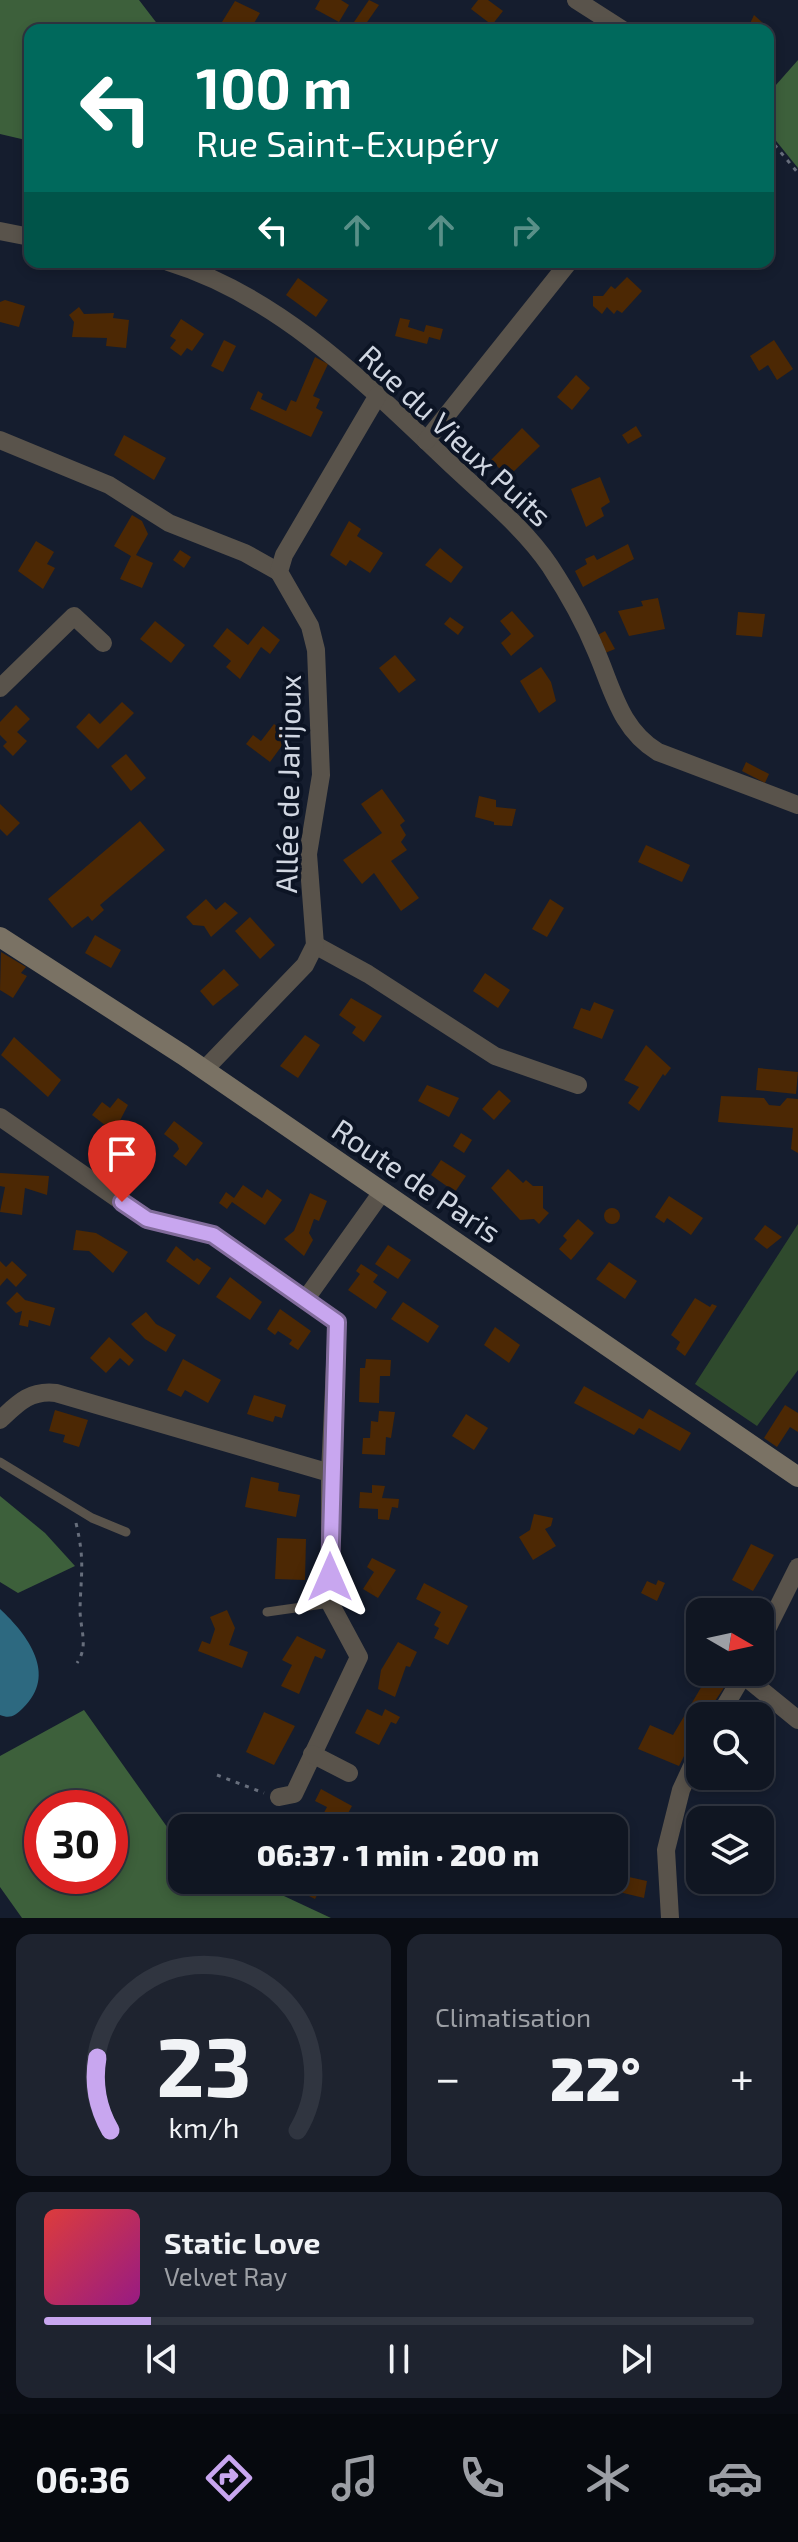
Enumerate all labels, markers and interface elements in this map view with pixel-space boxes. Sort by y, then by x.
text: 100 m [196,53,352,120]
icon: left [64,56,168,160]
text: Rue Saint-Exupéry [196,121,499,164]
icon: left [251,208,295,252]
icon: ahead [335,208,379,252]
icon: ahead [419,208,463,252]
icon: right [503,208,547,252]
street label: Rue du Vieux Puits [353,337,559,533]
street label: Allée de Jarijoux [267,674,307,894]
street label: Route de Paris [326,1110,508,1250]
pin [88,1120,156,1202]
icon: arrive [100,1132,144,1176]
position arrow [288,1535,372,1619]
north arrow [686,1598,774,1686]
map controls [686,1598,774,1894]
button: search [686,1702,774,1790]
speed limit sign: 30 [24,1790,128,1894]
button: layers [686,1806,774,1894]
text: 06:37 · 1 min · 200 m [257,1836,539,1872]
text: Climatisation [435,2001,591,2032]
text: 23 [156,2014,251,2114]
text: 22° [550,2041,641,2113]
text: − [435,2050,461,2103]
text: + [730,2050,754,2103]
text: km/h [168,2109,239,2144]
text: Static Love [164,2224,320,2260]
text: Velvet Ray [164,2260,287,2291]
icon: previous [140,2337,184,2381]
icon: pause [377,2337,421,2381]
icon: next [614,2337,658,2381]
icon: directions [201,2450,257,2506]
icon: music [327,2450,383,2506]
icon: phone [454,2450,510,2506]
icon: climate [580,2450,636,2506]
icon: car [707,2450,763,2506]
text: 06:36 [35,2457,130,2500]

